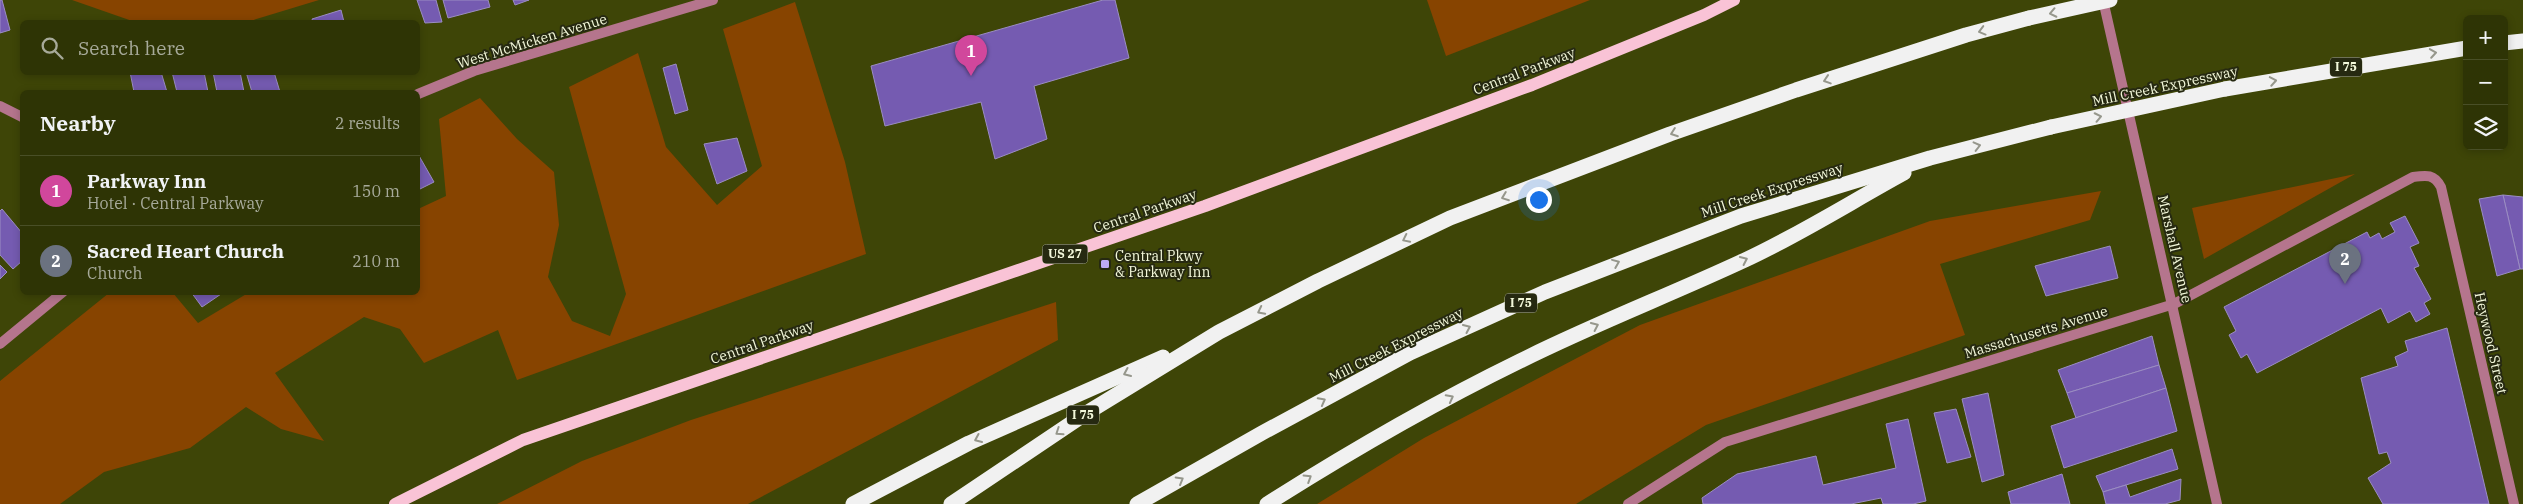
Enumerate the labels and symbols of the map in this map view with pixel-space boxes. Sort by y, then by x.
one-way arrow [2048,7,2057,18]
street label: West McMicken Avenue [455,10,609,72]
one-way arrow [1979,25,1987,35]
pin: 1 [955,35,987,76]
street label: Central Parkway [1470,43,1578,99]
one-way arrow [2429,48,2437,59]
road number: I 75 [2330,58,2362,76]
street label: Mill Creek Expressway [2091,62,2240,110]
one-way arrow [1823,74,1832,84]
one-way arrow [2269,76,2277,86]
one-way arrow [2094,112,2103,123]
one-way arrow [1670,127,1678,137]
one-way arrow [1973,141,1982,152]
street label: Mill Creek Expressway [1699,158,1846,221]
street label: Central Parkway [1091,185,1199,237]
your location [1526,187,1552,213]
one-way arrow [1501,190,1510,201]
street label: Marshall Avenue [2154,193,2196,305]
one-way arrow [1402,233,1411,243]
pin: 2 [2329,243,2361,284]
road number: US 27 [1042,244,1088,264]
place label: Central Pkwy & Parkway Inn [1115,247,1211,281]
one-way arrow [1739,256,1748,266]
marker: Central Pkwy & Parkway Inn [1099,258,1111,270]
one-way arrow [1611,259,1620,270]
street label: Heywood Street [2471,290,2511,396]
road number: I 75 [1505,294,1537,312]
street label: Massachusetts Avenue [1962,302,2110,362]
street label: Mill Creek Expressway [1326,303,1467,387]
one-way arrow [1257,305,1266,315]
street label: Central Parkway [708,316,816,368]
one-way arrow [1590,321,1599,332]
one-way arrow [1462,323,1471,334]
one-way arrow [1123,367,1132,378]
one-way arrow [1445,394,1454,404]
one-way arrow [1316,397,1325,407]
road number: I 75 [1067,406,1099,424]
one-way arrow [1055,426,1065,435]
one-way arrow [974,432,983,443]
one-way arrow [1303,475,1312,484]
one-way arrow [1174,476,1183,486]

